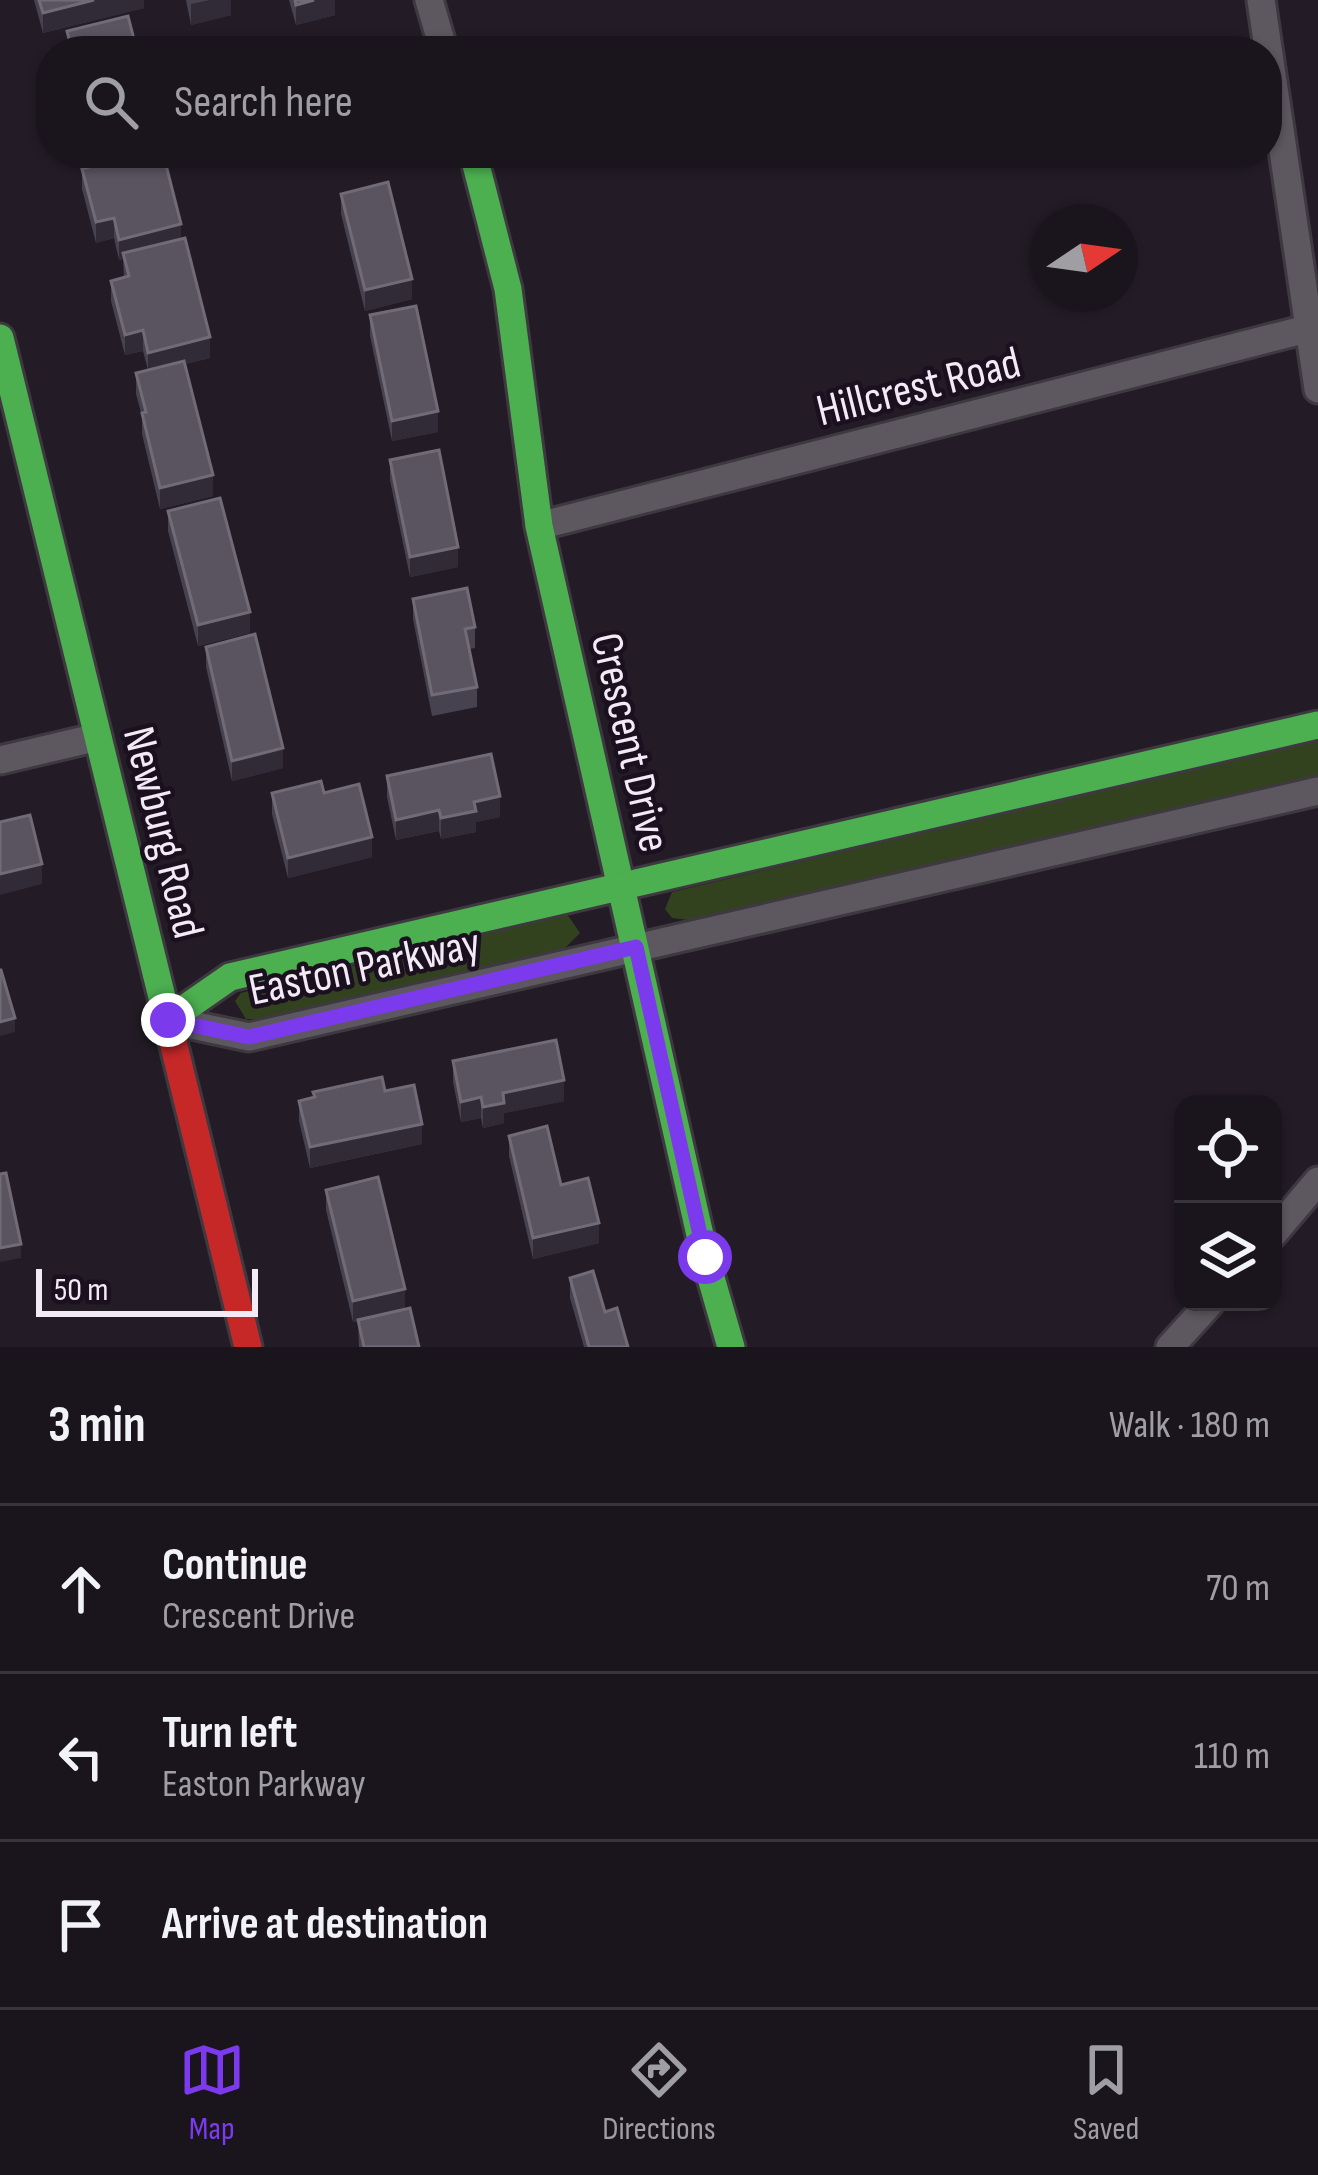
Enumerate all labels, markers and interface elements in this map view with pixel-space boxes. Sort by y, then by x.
search box [36,36,1282,168]
icon: search [78,69,144,135]
text: Search here [174,75,353,130]
north arrow [1030,204,1138,312]
street label: Hillcrest Road [811,336,1026,439]
street label: Crescent Drive [578,628,681,857]
street label: Newburg Road [110,721,215,944]
street label: Easton Parkway [244,916,485,1019]
route end [141,993,195,1047]
map controls [1174,1095,1282,1311]
button: locate [1174,1095,1282,1203]
button: layers [1174,1203,1282,1311]
route start [678,1230,732,1284]
scale bar [36,1263,258,1316]
text: 50 m [54,1270,108,1310]
text: 3 min [48,1395,146,1456]
text: Walk · 180 m [1109,1402,1270,1449]
text: Continue [162,1538,308,1593]
icon: ahead [48,1556,114,1622]
text: 70 m [1206,1565,1270,1612]
text: Crescent Drive [162,1593,355,1640]
text: Turn left [162,1706,297,1761]
icon: left [48,1724,114,1790]
text: 110 m [1194,1733,1270,1780]
text: Easton Parkway [162,1761,365,1808]
icon: arrive [48,1892,114,1958]
text: Arrive at destination [162,1897,488,1952]
tab: Map [179,2037,245,2149]
tab: Directions [602,2037,716,2149]
tab: Saved [1073,2037,1139,2149]

